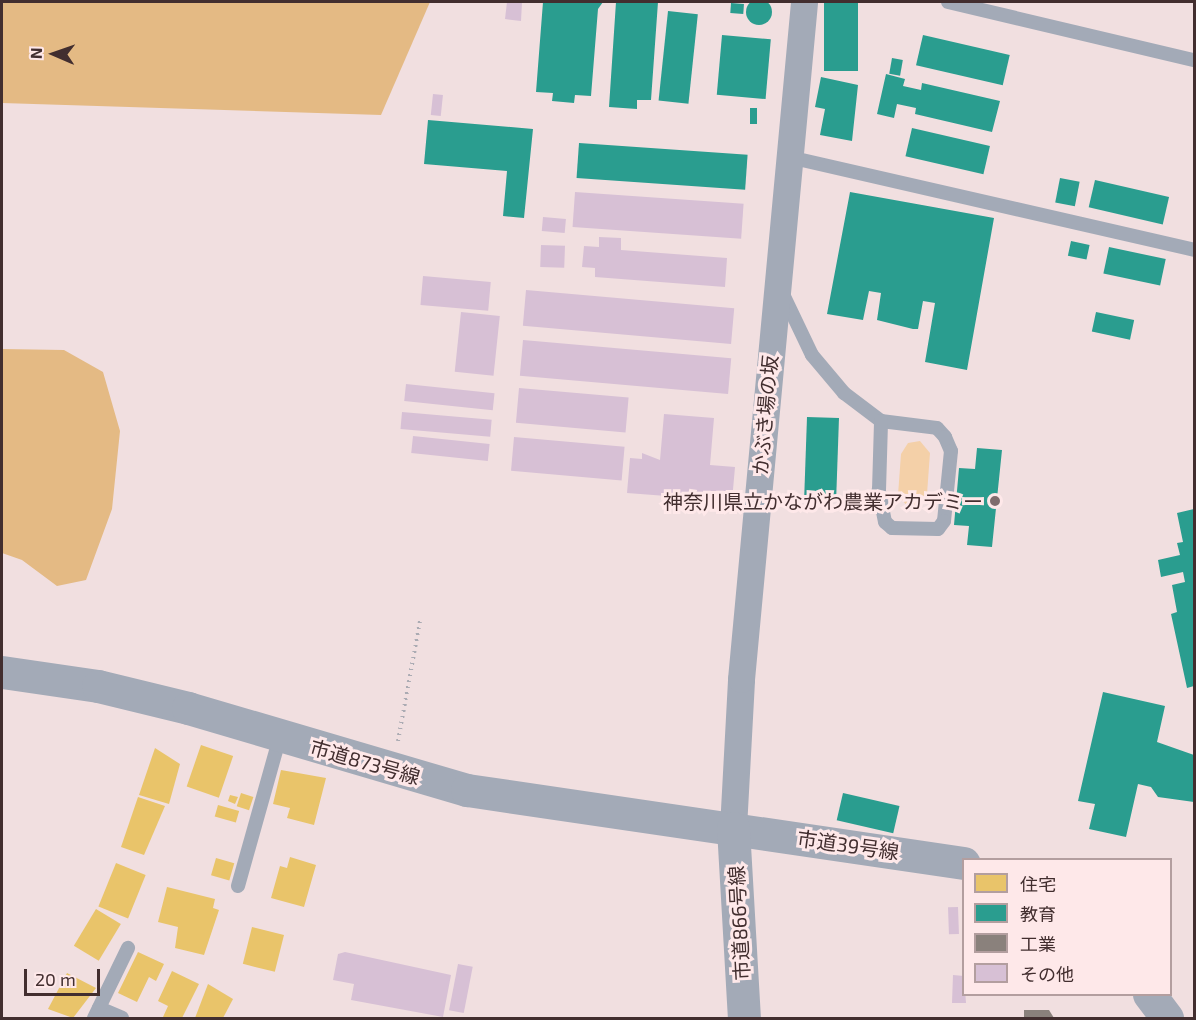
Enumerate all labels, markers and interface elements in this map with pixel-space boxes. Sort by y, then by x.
north arrow [24,24,84,84]
text: N [26,47,45,59]
street label: かぶき場の坂 [748,354,782,476]
place label: 神奈川県立かながわ農業アカデミー [663,489,983,513]
marker: 神奈川県立かながわ農業アカデミー [988,494,1002,508]
street label: 市道873号線 [307,735,423,789]
street label: 市道39号線 [796,826,900,864]
legend [962,858,1172,996]
street label: 市道866号線 [724,865,754,981]
text: 住宅 [1020,873,1056,895]
text: 教育 [1020,903,1056,925]
text: 工業 [1020,933,1056,955]
scale bar [27,957,104,995]
text: その他 [1020,963,1074,985]
text: 20 m [35,968,76,990]

